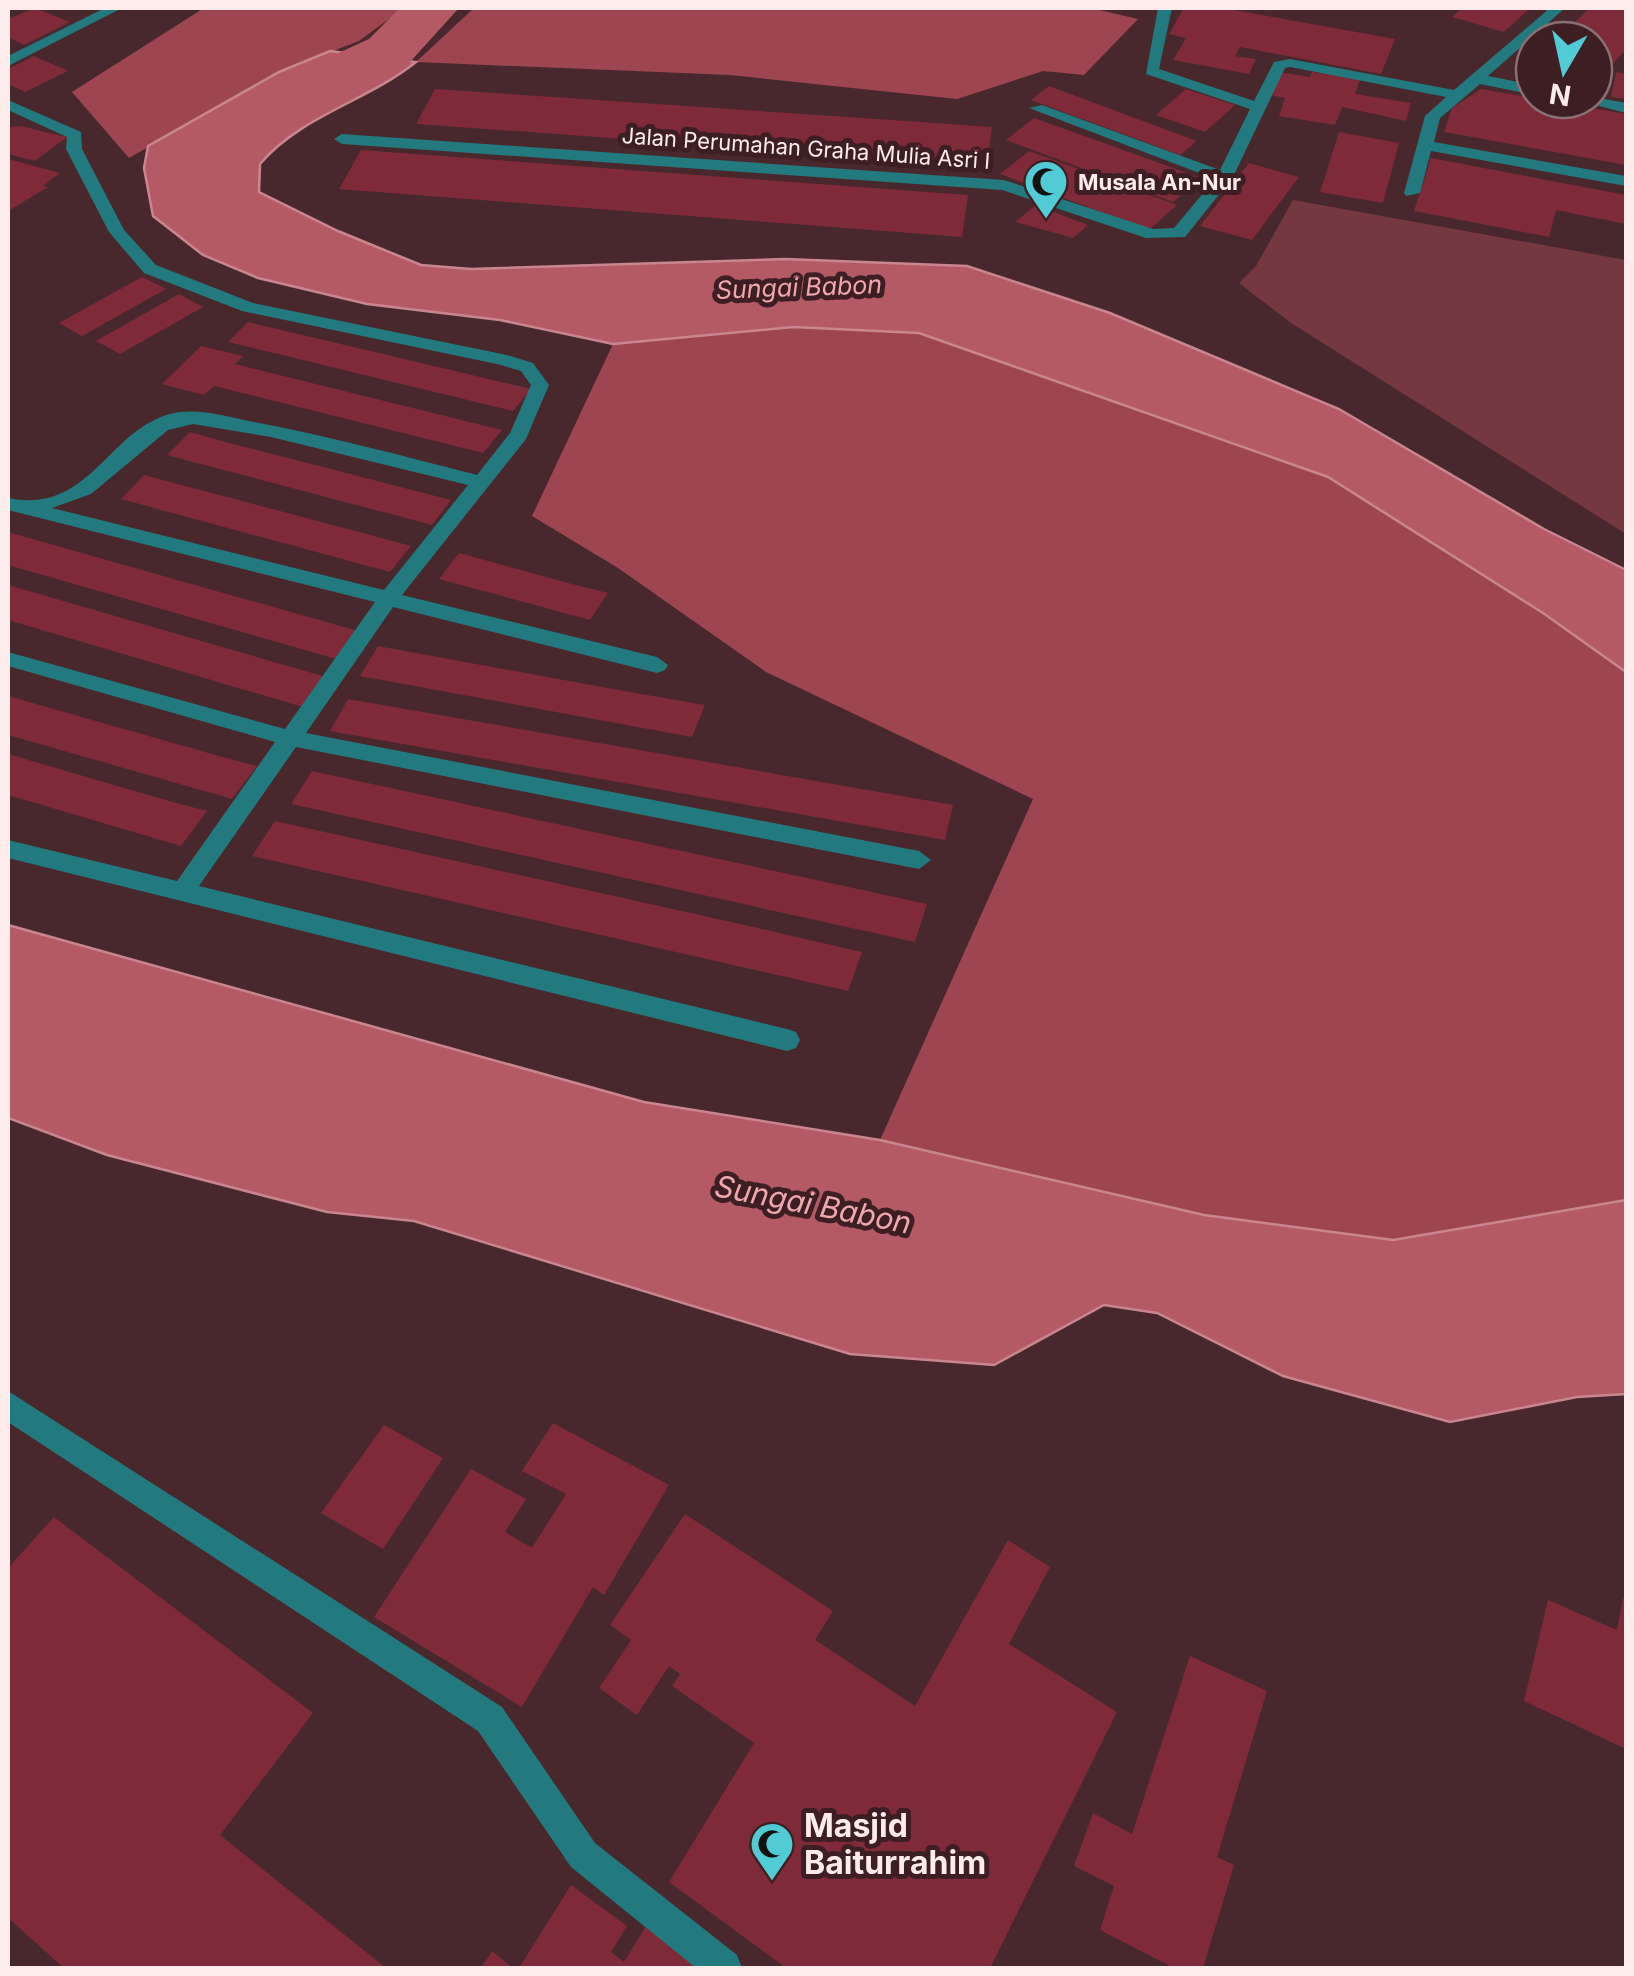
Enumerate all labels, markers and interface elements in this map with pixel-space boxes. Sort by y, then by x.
north arrow [1514,20,1614,120]
text: N [1547,76,1573,113]
street label: Jalan Perumahan Graha Mulia Asri I [621,122,991,174]
mosque icon: Musala An-Nur [1023,159,1069,220]
place label: Musala An-Nur [1078,169,1241,195]
water label: Sungai Babon [715,269,883,305]
water label: Sungai Babon [712,1167,915,1241]
place label: Masjid Baiturrahim [804,1806,986,1882]
mosque icon: Masjid Baiturrahim [749,1821,795,1882]

